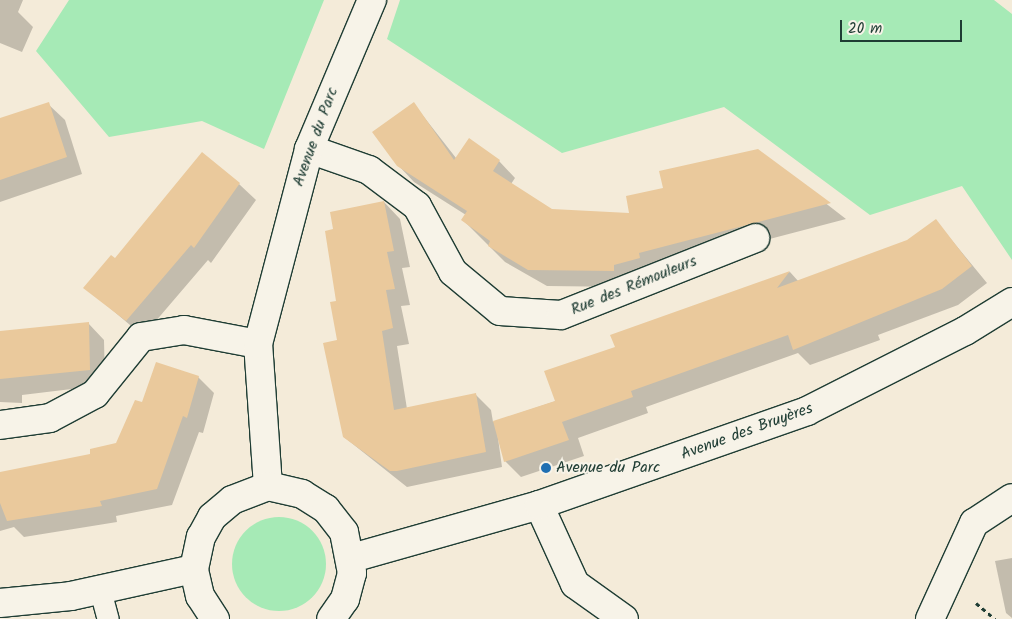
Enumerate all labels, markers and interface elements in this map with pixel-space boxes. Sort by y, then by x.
scale bar [842,10,964,42]
text: 20 m [848,17,882,41]
street label: Avenue du Parc [289,85,343,189]
street label: Rue des Rémouleurs [568,252,700,320]
street label: Avenue des Bruyères [678,399,816,465]
place label: Avenue du Parc [556,458,660,478]
marker: Avenue du Parc [540,462,552,474]

